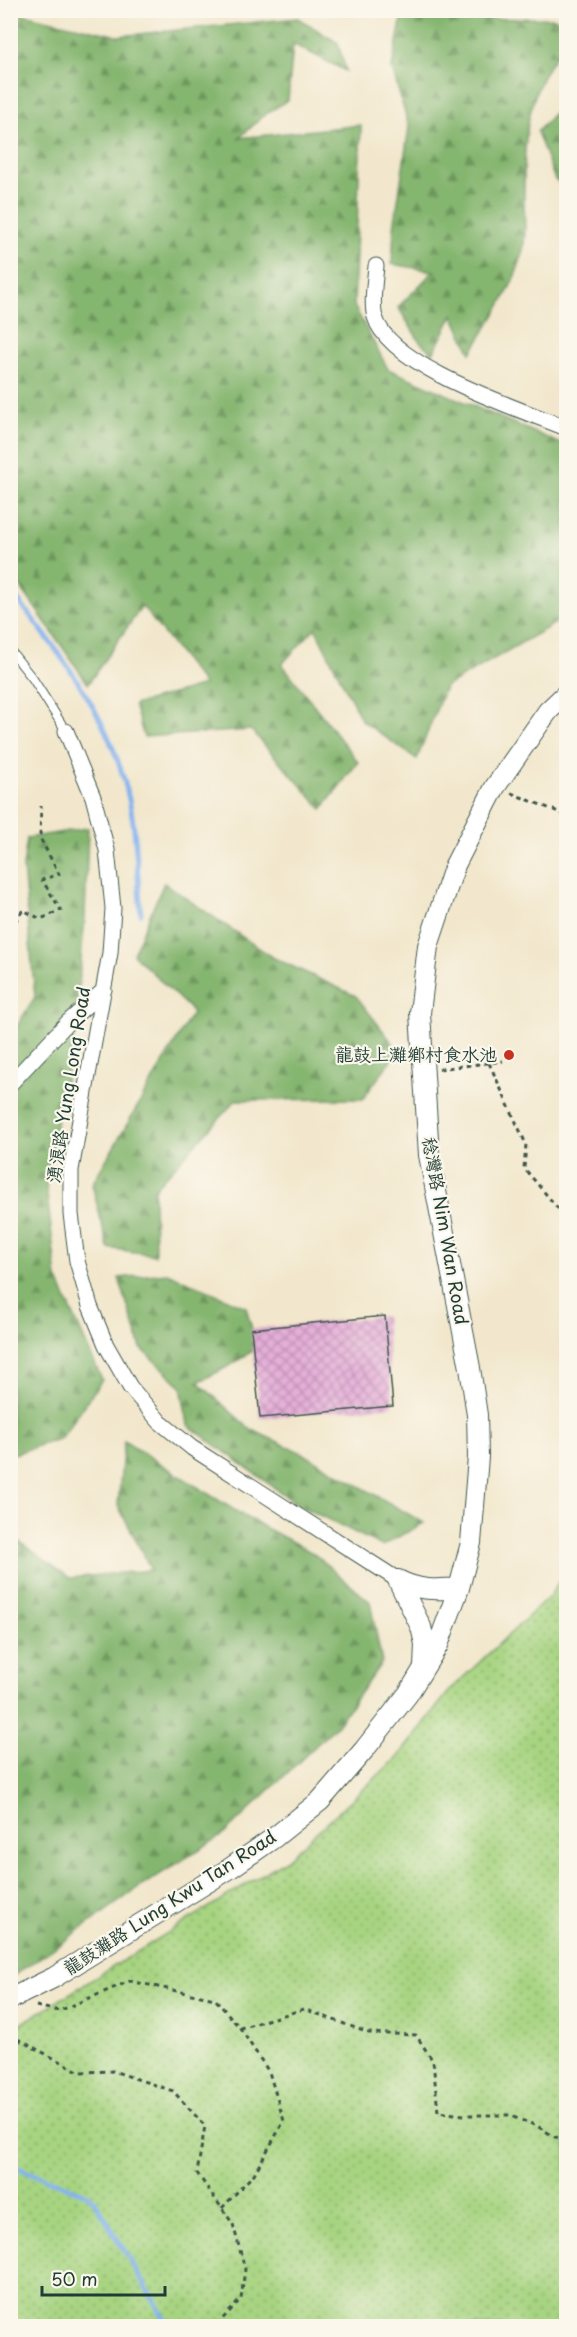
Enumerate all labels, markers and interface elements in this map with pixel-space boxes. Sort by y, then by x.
street label: 湧浪路 Yung Long Road [39,985,96,1185]
place label: 龍鼓上灘鄉村食水池 [335,1040,497,1067]
marker: 龍鼓上灘鄉村食水池 [502,1048,516,1062]
street label: 稔灣路 Nim Wan Road [417,1135,476,1327]
street label: 龍鼓灘路 Lung Kwu Tan Road [58,1823,281,1981]
scale bar [42,2259,165,2297]
text: 50 m [51,2265,98,2292]

